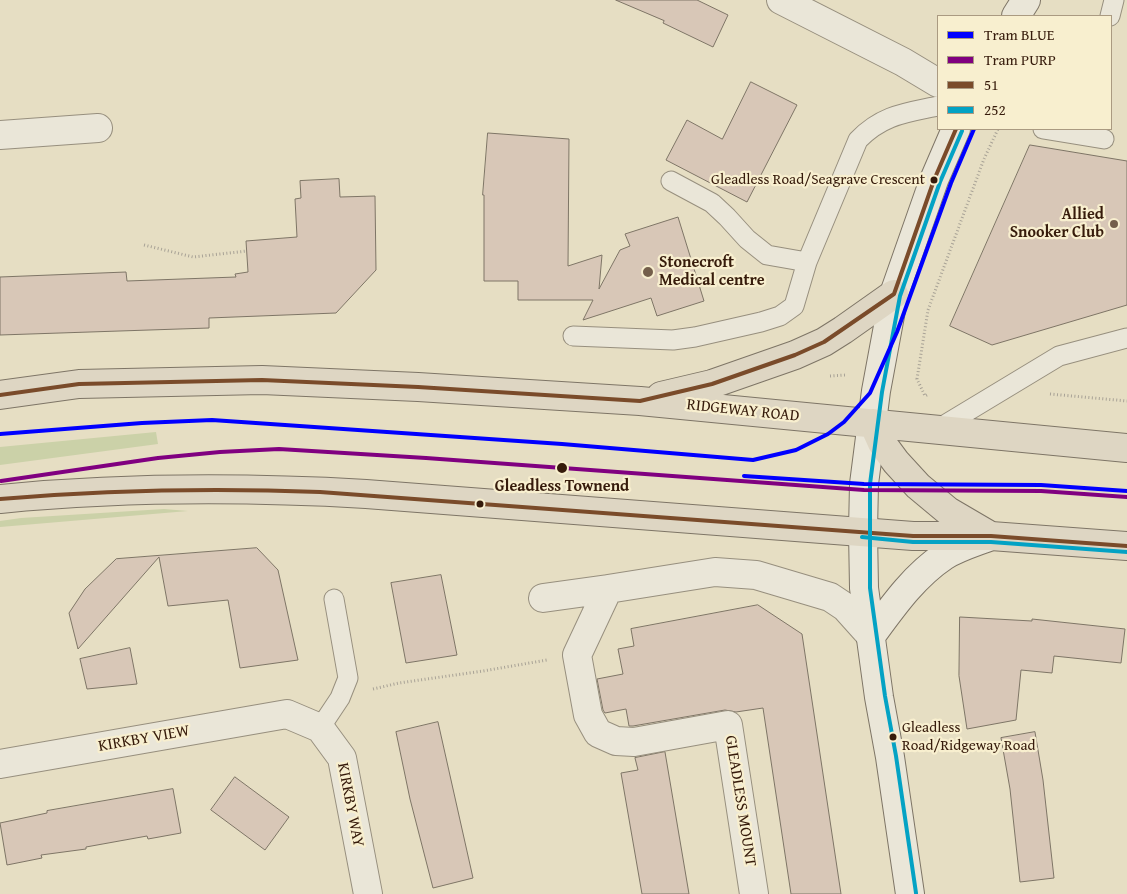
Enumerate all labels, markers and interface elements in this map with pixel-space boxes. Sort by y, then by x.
legend [937,15,1112,130]
text: Tram BLUE [984,24,1054,45]
text: Tram PURP [984,49,1056,70]
text: 51 [984,74,998,95]
text: 252 [984,99,1006,120]
place label: Gleadless Road/Seagrave Crescent [711,171,925,189]
marker: Gleadless Road/Seagrave Crescent [929,175,939,185]
place label: Allied Snooker Club [1010,205,1104,243]
marker: Allied Snooker Club [1108,218,1120,230]
place label: Stonecroft Medical centre [659,253,765,291]
marker: Stonecroft Medical centre [641,265,655,279]
street label: RIDGEWAY ROAD [686,396,800,426]
marker: Gleadless Townend [555,461,569,475]
place label: Gleadless Townend [495,477,629,497]
unlabelled marker [475,499,485,509]
place label: Gleadless Road/Ridgeway Road [902,719,1035,754]
street label: KIRKBY VIEW [97,722,191,756]
marker: Gleadless Road/Ridgeway Road [888,732,898,742]
street label: GLEADLESS MOUNT [720,734,760,868]
street label: KIRKBY WAY [332,761,368,849]

